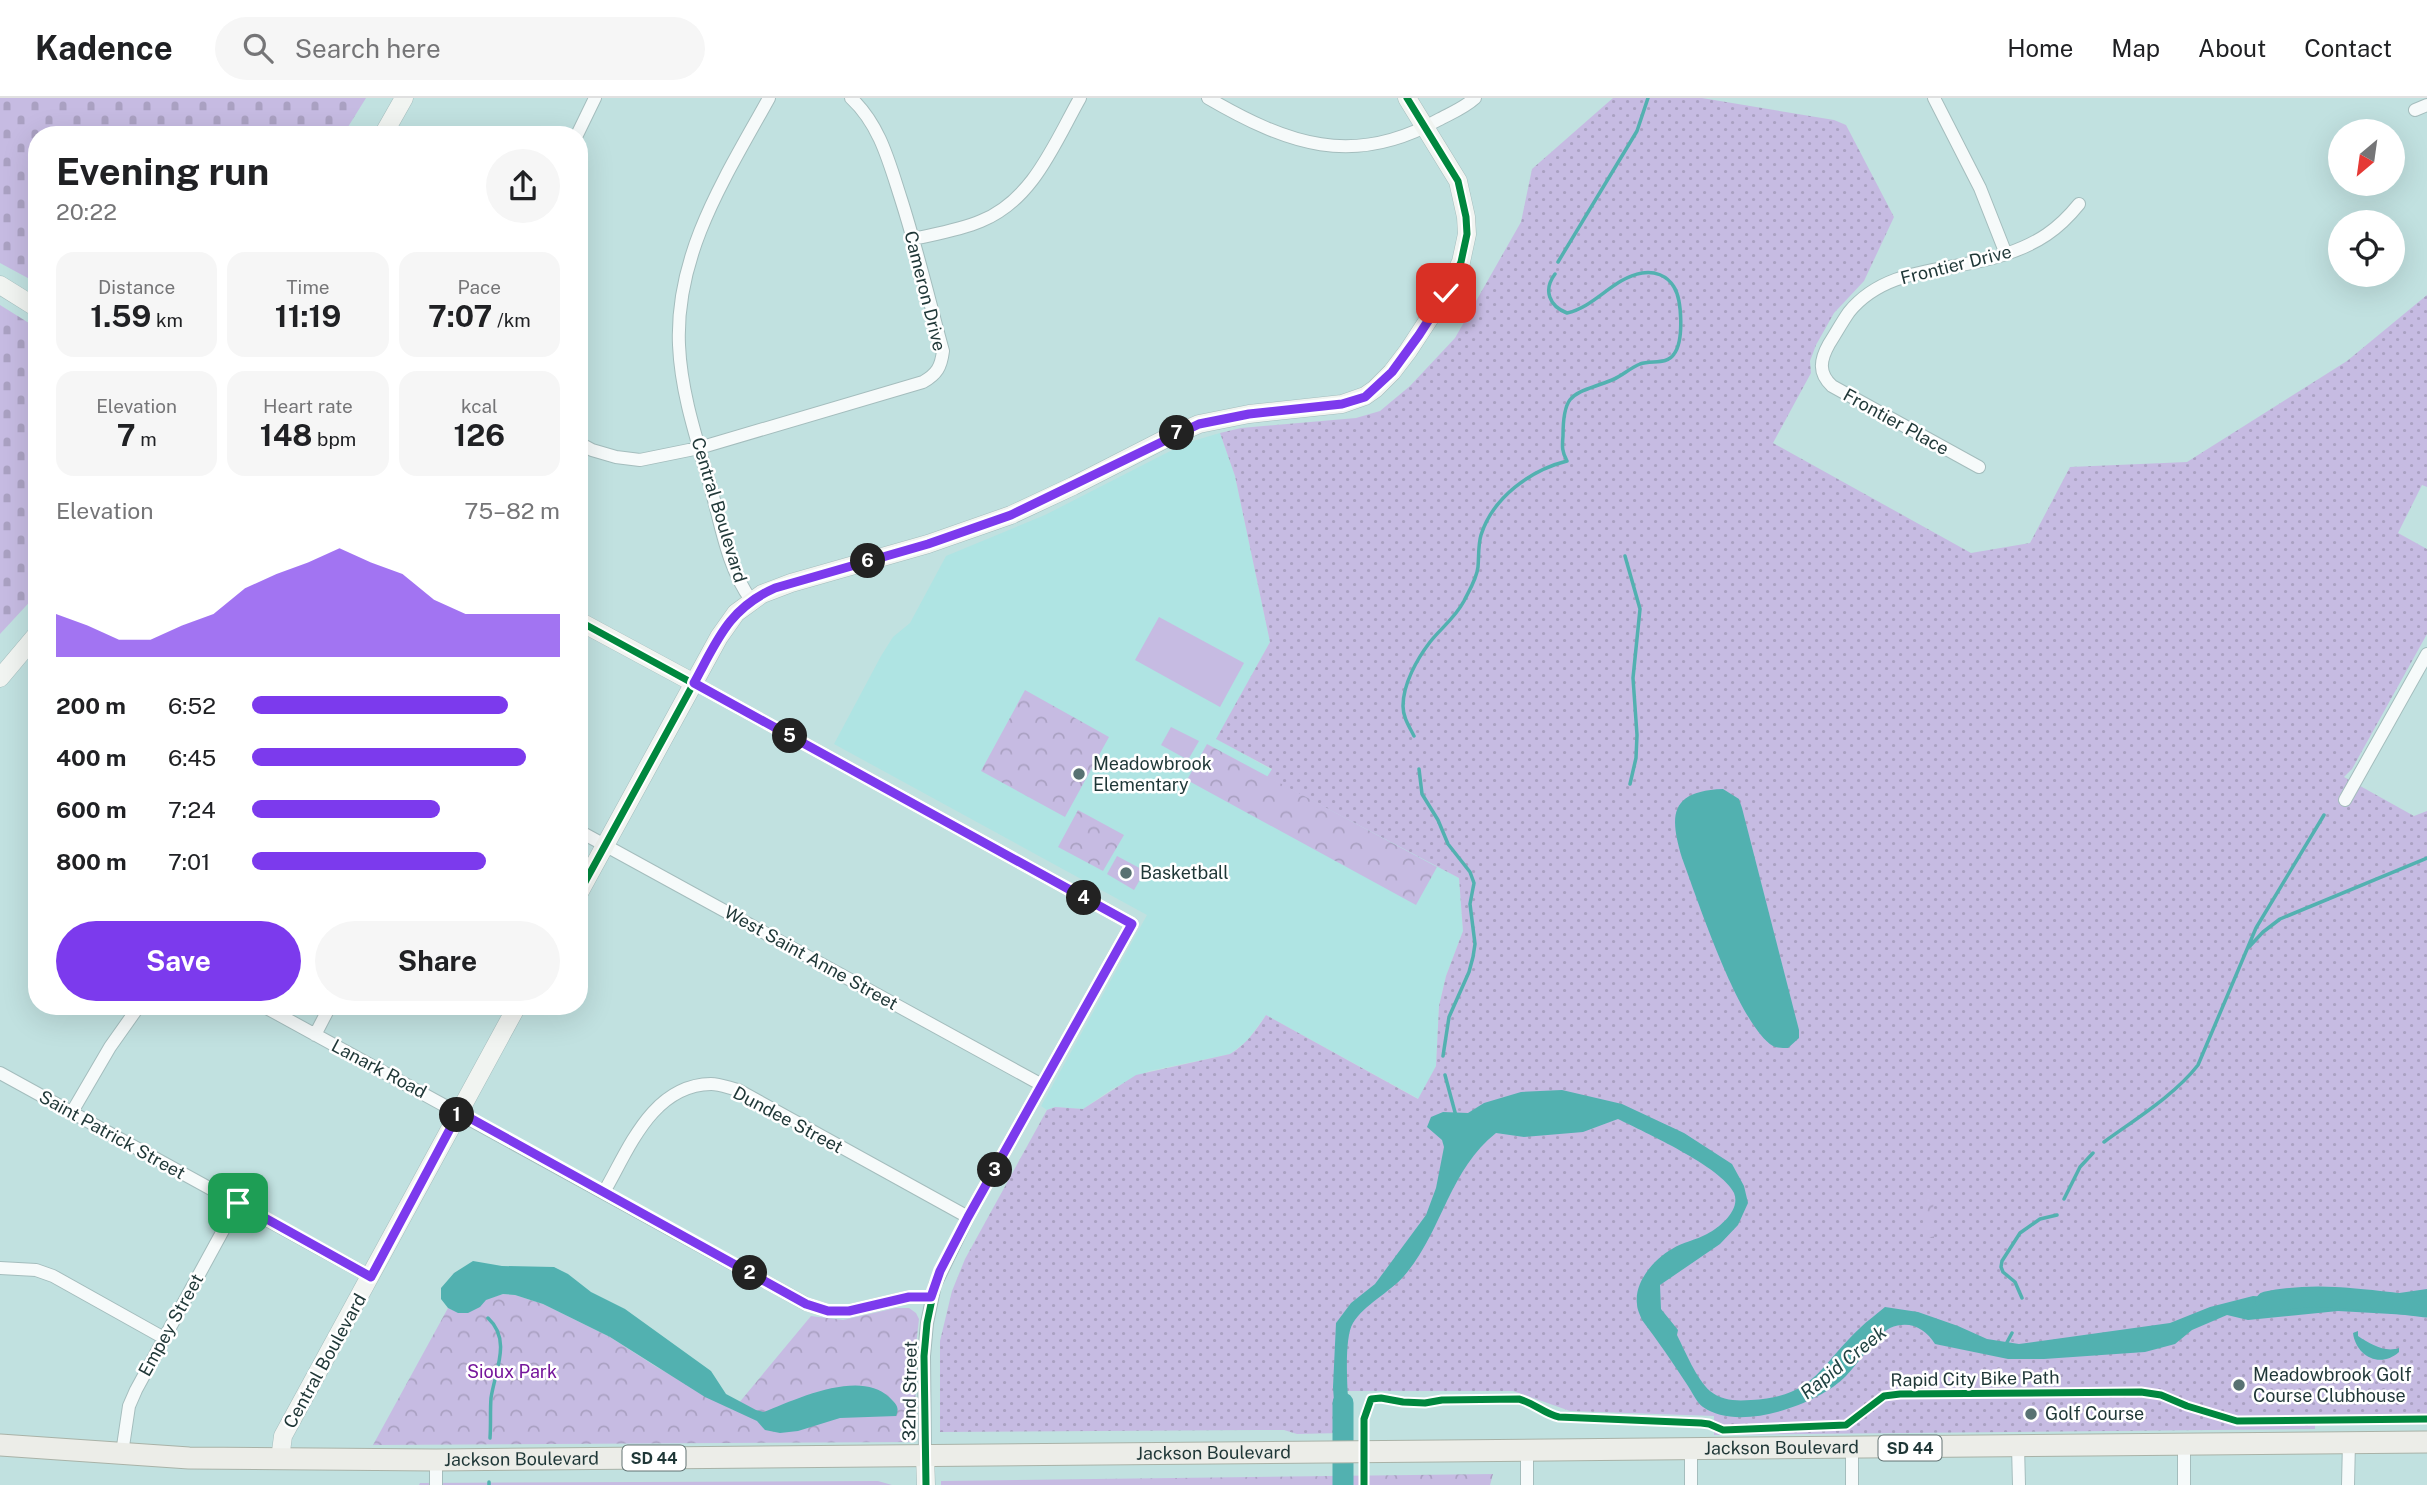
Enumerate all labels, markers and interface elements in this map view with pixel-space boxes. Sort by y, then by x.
search box [215,17,705,80]
text: Kadence [35,29,173,67]
icon: search [239,29,277,67]
text: Search here [295,33,441,64]
text: Home [2007,34,2073,62]
text: Map [2111,34,2160,62]
text: About [2198,34,2266,62]
text: Contact [2304,34,2392,62]
north arrow [2328,119,2404,196]
map controls [2328,119,2405,287]
text: Evening run [56,149,269,194]
button: share [486,149,560,223]
text: 20:22 [56,198,117,225]
button: locate [2328,210,2405,287]
street label: Cameron Drive [900,229,951,353]
street label: Frontier Drive [1898,241,2014,288]
pin [1416,263,1476,323]
icon: check [1427,274,1465,312]
text: Distance [98,276,175,298]
text: Time [286,276,330,298]
text: Pace [458,276,501,298]
text: 1.59 [90,298,151,334]
text: 11:19 [275,298,341,334]
text: 7:07 [428,298,492,334]
text: km [151,309,183,331]
text: /km [492,309,531,331]
street label: Frontier Place [1840,384,1953,459]
text: Elevation [96,395,177,417]
text: Heart rate [263,395,353,417]
text: kcal [461,395,498,417]
pin: 7 [1160,416,1194,450]
text: 7 [117,417,136,453]
text: 148 [260,417,312,453]
text: 126 [453,417,505,453]
text: 7 [1171,421,1182,443]
text: m [136,428,157,450]
text: bpm [312,428,356,450]
street label: Central Boulevard [687,435,752,585]
text: Elevation [56,497,154,524]
text: 75–82 m [465,497,560,524]
pin: 6 [850,544,886,578]
text: 6 [861,549,874,571]
text: 200 m [56,692,126,719]
text: 6:52 [168,692,216,719]
pin: 5 [772,718,808,754]
text: 5 [783,724,796,746]
text: 400 m [56,744,126,771]
text: 6:45 [168,744,216,771]
place label: Meadowbrook Elementary [1093,753,1212,795]
marker: Meadowbrook Elementary [1071,766,1087,782]
text: 600 m [56,796,126,823]
text: 7:24 [168,796,216,823]
text: 800 m [56,848,127,875]
text: 7:01 [168,848,210,875]
place label: Basketball [1140,862,1229,883]
marker: Basketball [1118,865,1134,881]
pin: 4 [1066,880,1102,916]
text: 4 [1077,886,1090,908]
street label: West Saint Anne Street [721,901,902,1014]
button: Save [56,921,301,1001]
button: Share [315,921,560,1001]
street label: Lanark Road [328,1035,430,1102]
street label: Dundee Street [730,1082,847,1157]
street label: Saint Patrick Street [35,1086,189,1183]
pin: 1 [440,1098,475,1132]
text: 1 [452,1103,461,1125]
pin: 3 [978,1152,1012,1188]
text: 3 [988,1158,1001,1180]
pin [208,1173,268,1233]
icon: arrive [219,1184,257,1222]
pin: 2 [732,1256,768,1290]
text: 2 [743,1261,756,1283]
street label: Empey Street [134,1270,207,1380]
street label: Central Boulevard [279,1290,370,1432]
water label: Rapid Creek [1796,1320,1891,1403]
street label: 32nd Street [898,1341,921,1441]
park label: Sioux Park [467,1361,557,1382]
place label: Meadowbrook Golf Course Clubhouse [2253,1364,2412,1406]
street label: Rapid City Bike Path [1890,1367,2060,1390]
marker: Meadowbrook Golf Course Clubhouse [2231,1377,2247,1393]
place label: Golf Course [2045,1403,2144,1424]
marker: Golf Course [2023,1406,2039,1422]
street label: Jackson Boulevard [1704,1436,1859,1459]
road number: SD 44 [1878,1436,1941,1460]
street label: Jackson Boulevard [1136,1441,1291,1464]
road number: SD 44 [622,1446,686,1470]
street label: Jackson Boulevard [444,1448,599,1470]

